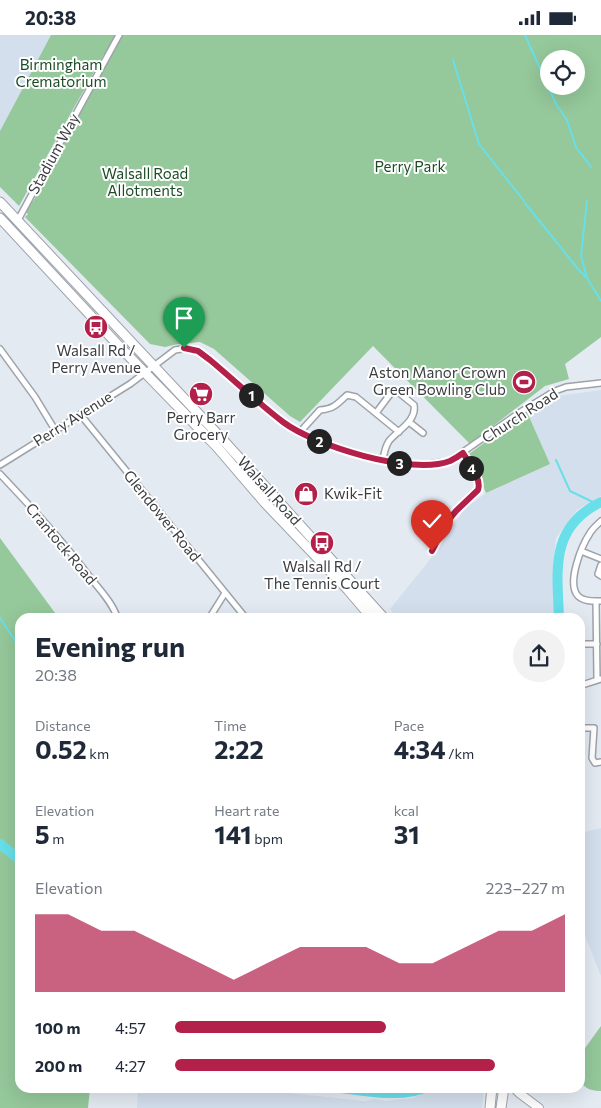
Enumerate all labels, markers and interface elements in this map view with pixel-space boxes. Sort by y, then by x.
text: 20:38 [25,6,76,29]
map controls [540,50,585,95]
button: locate [540,50,585,95]
park label: Birmingham Crematorium [15,55,107,90]
street label: Stadium Way [24,110,83,197]
park label: Perry Park [374,157,446,175]
park label: Walsall Road Allotments [102,164,188,199]
pin [163,297,205,348]
icon: arrive [170,304,198,332]
bus stop icon: Walsall Rd / Perry Avenue [83,314,109,340]
place label: Walsall Rd / Perry Avenue [51,341,141,376]
place label: Aston Manor Crown Green Bowling Club [369,363,506,398]
sports icon: Aston Manor Crown Green Bowling Club [511,369,537,395]
supermarket icon: Perry Barr Grocery [188,381,214,407]
pin: 1 [238,383,264,407]
street label: Church Road [478,384,561,446]
street label: Perry Avenue [30,387,115,450]
text: 1 [248,387,255,404]
place label: Perry Barr Grocery [166,408,236,443]
pin: 2 [306,429,332,453]
text: 2 [316,433,323,450]
pin: 3 [386,451,412,475]
street label: Walsall Road [234,452,305,528]
text: 3 [395,455,404,472]
pin: 4 [458,455,484,481]
text: 4 [467,460,476,477]
street label: Glendower Road [120,466,205,565]
shop icon: Kwik-Fit [293,481,319,507]
place label: Kwik-Fit [324,484,382,502]
street label: Crantock Road [22,499,101,588]
pin [411,500,453,551]
icon: check [418,507,446,535]
bus stop icon: Walsall Rd / The Tennis Court [309,530,335,556]
place label: Walsall Rd / The Tennis Court [264,557,380,592]
text: Evening run [35,629,185,663]
button: share [513,630,565,682]
text: 20:38 [35,665,77,684]
text: Distance [35,717,91,734]
text: Time [214,717,247,734]
text: Pace [394,717,424,734]
text: 0.52 [35,734,87,764]
text: 2:22 [214,734,264,764]
text: 4:34 [394,734,446,764]
text: km [87,745,109,762]
text: /km [446,745,474,762]
text: Elevation [35,802,94,819]
text: Heart rate [214,802,279,819]
text: kcal [394,802,419,819]
text: 5 [35,819,50,849]
text: 141 [214,819,252,849]
text: 31 [394,819,420,849]
text: m [50,830,64,847]
text: bpm [252,830,283,847]
text: Elevation [35,878,103,897]
text: 223–227 m [486,878,565,897]
text: 100 m [35,1018,81,1037]
text: 4:57 [115,1018,146,1037]
text: 200 m [35,1056,82,1075]
text: 4:27 [115,1056,146,1075]

